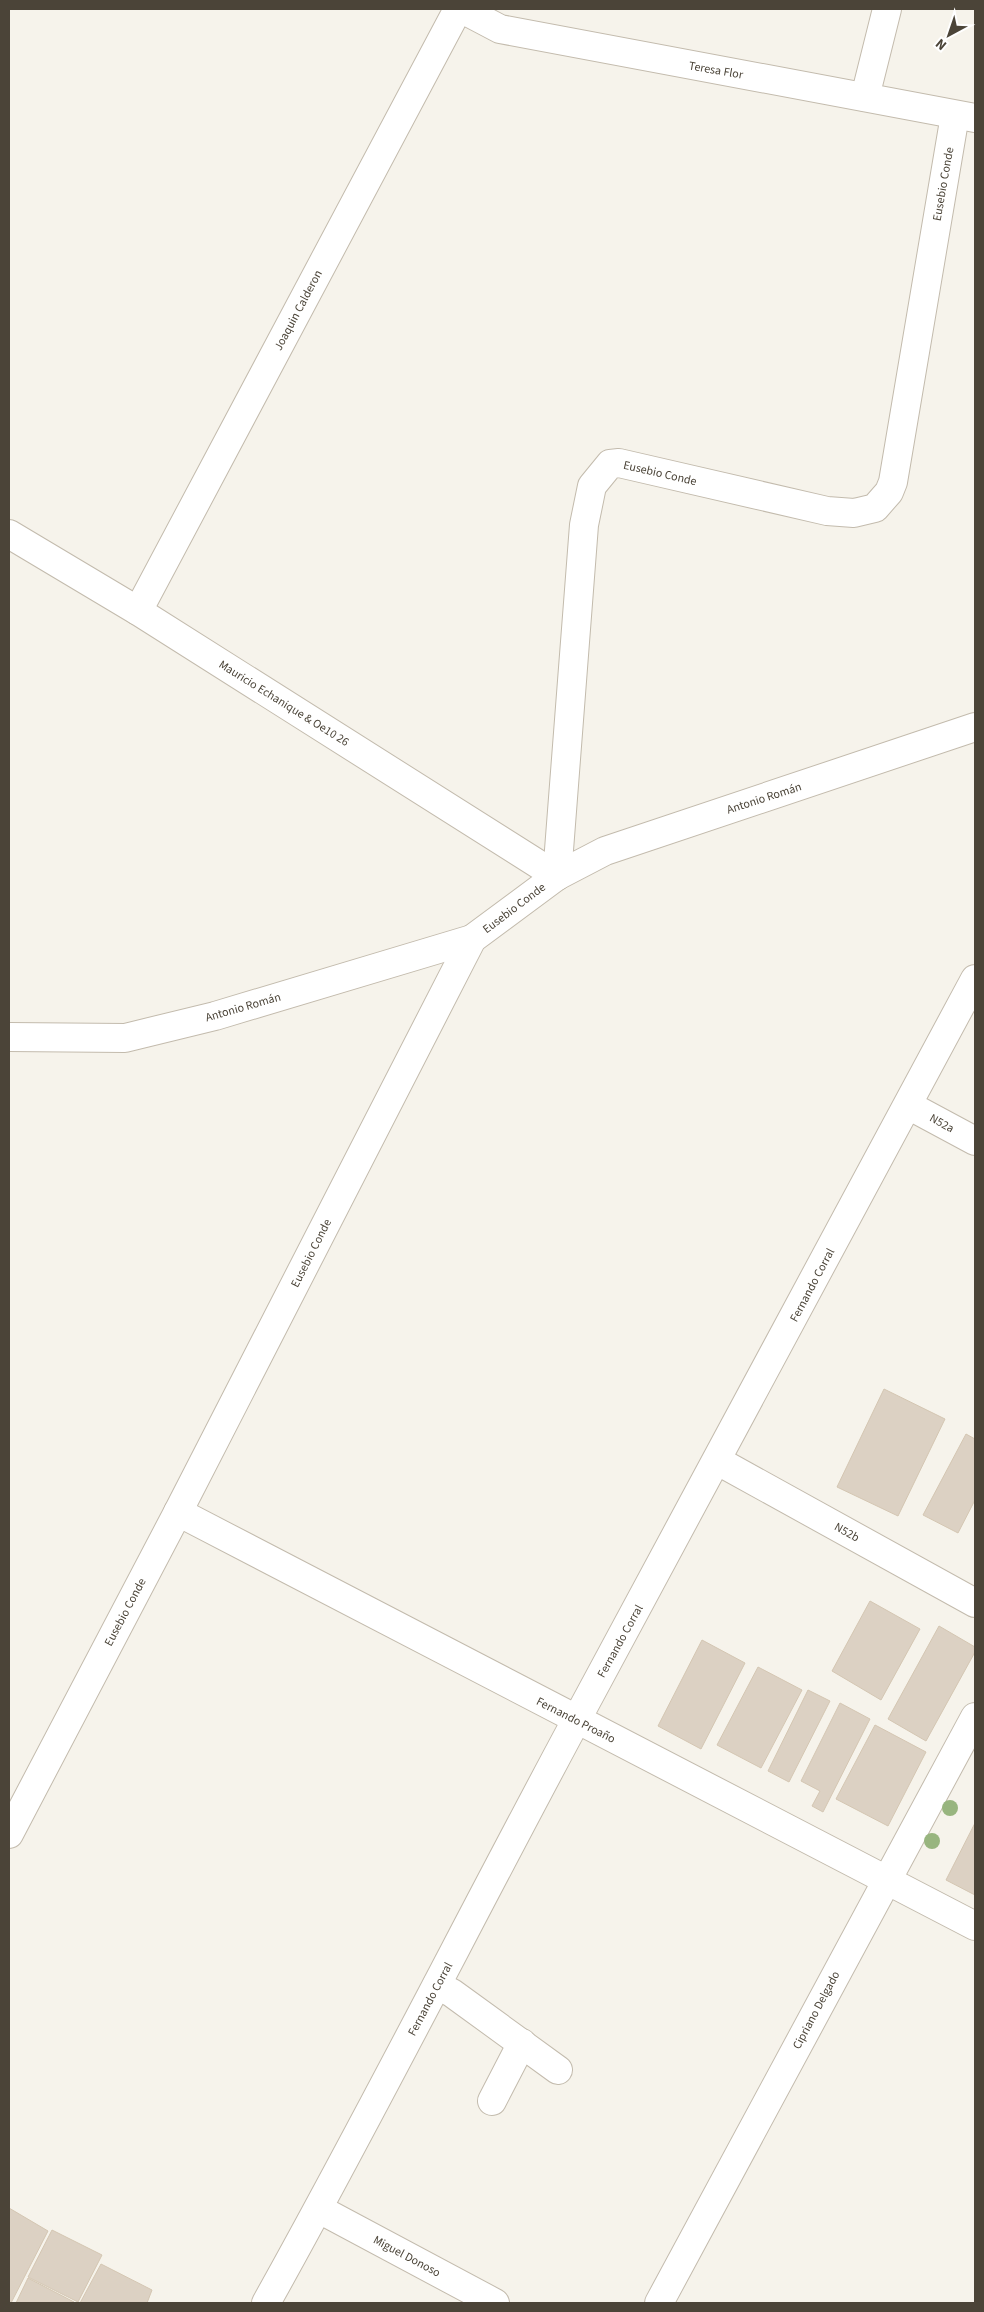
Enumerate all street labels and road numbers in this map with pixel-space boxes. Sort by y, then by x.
street label: Teresa Flor [687,57,745,84]
street label: Eusebio Conde [929,146,958,222]
street label: Joaquin Calderon [270,267,327,353]
street label: Eusebio Conde [622,457,698,490]
street label: Mauricio Echanique & Oe10 26 [215,656,352,751]
street label: Antonio Román [725,778,804,819]
street label: Eusebio Conde [479,879,549,938]
street label: Antonio Román [203,989,283,1026]
street label: N52a [926,1110,957,1137]
street label: Eusebio Conde [287,1216,336,1290]
street label: Fernando Corral [786,1245,839,1325]
street label: N52b [831,1519,863,1546]
street label: Eusebio Conde [100,1575,151,1649]
street label: Fernando Corral [593,1602,648,1681]
street label: Fernando Proaño [533,1693,618,1748]
street label: Fernando Corral [404,1959,457,2039]
street label: Cipriano Delgado [789,1968,844,2052]
street label: Miguel Donoso [370,2232,443,2281]

